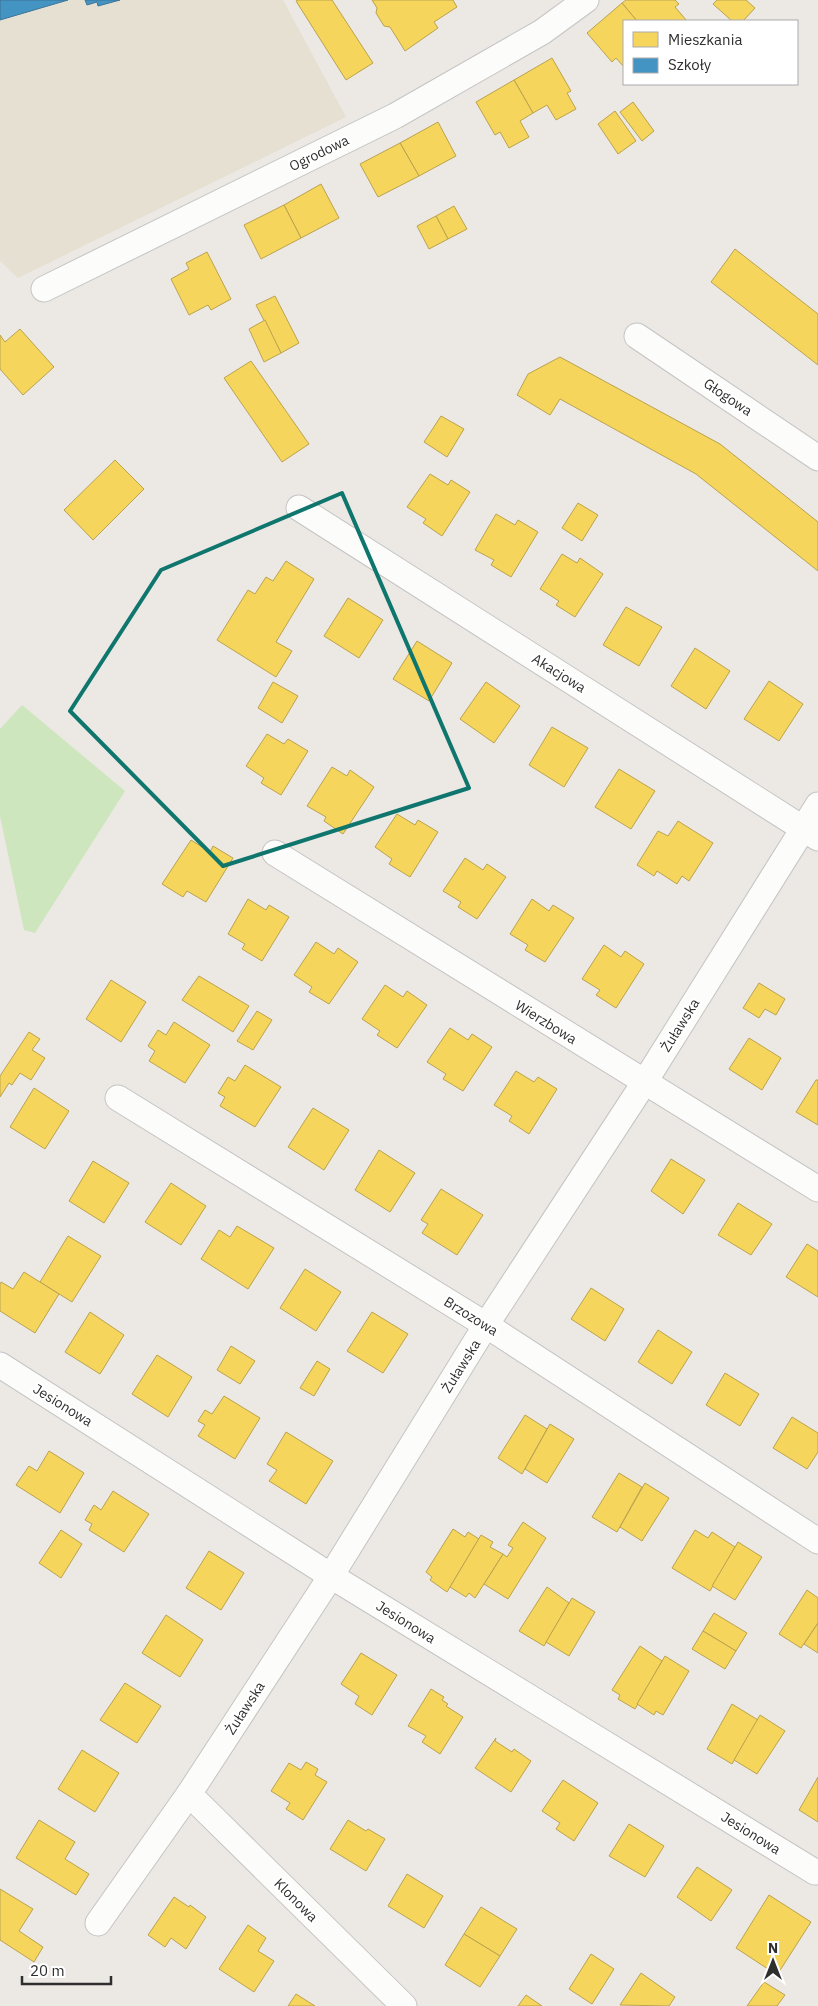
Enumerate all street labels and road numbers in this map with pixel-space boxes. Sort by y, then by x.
street label: Ogrodowa [286,131,352,175]
street label: Głogowa [700,374,756,420]
street label: Akacjowa [529,649,590,697]
street label: Żuławska [657,994,704,1055]
street label: Wierzbowa [512,996,581,1048]
street label: Brzozowa [441,1292,502,1340]
street label: Żuławska [438,1335,485,1396]
street label: Jesionowa [30,1380,97,1431]
street label: Jesionowa [373,1597,440,1648]
street label: Żuławska [221,1678,269,1738]
street label: Jesionowa [718,1808,785,1859]
street label: Klonowa [270,1874,322,1926]

